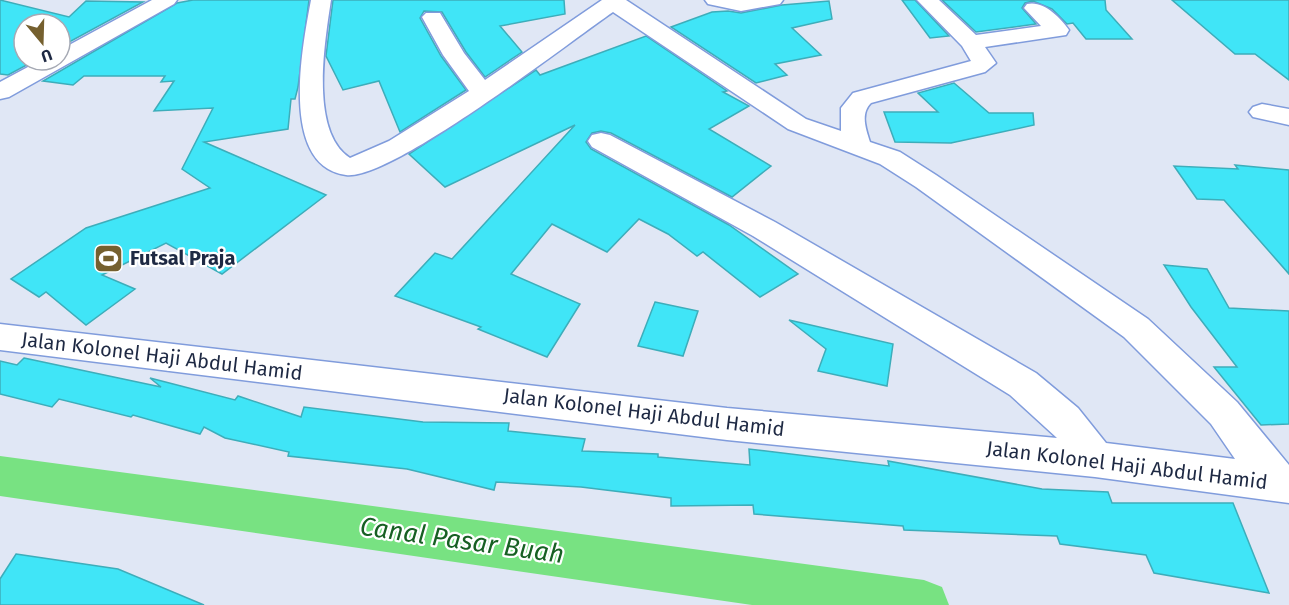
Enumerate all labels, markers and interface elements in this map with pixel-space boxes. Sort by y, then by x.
north arrow [12,12,72,72]
text: U [39,45,55,66]
sports icon: Futsal Praja [93,242,125,274]
place label: Futsal Praja [130,246,235,270]
street label: Jalan Kolonel Haji Abdul Hamid [20,327,304,385]
street label: Jalan Kolonel Haji Abdul Hamid [502,383,786,441]
street label: Jalan Kolonel Haji Abdul Hamid [985,436,1269,494]
water label: Canal Pasar Buah [358,511,566,570]

